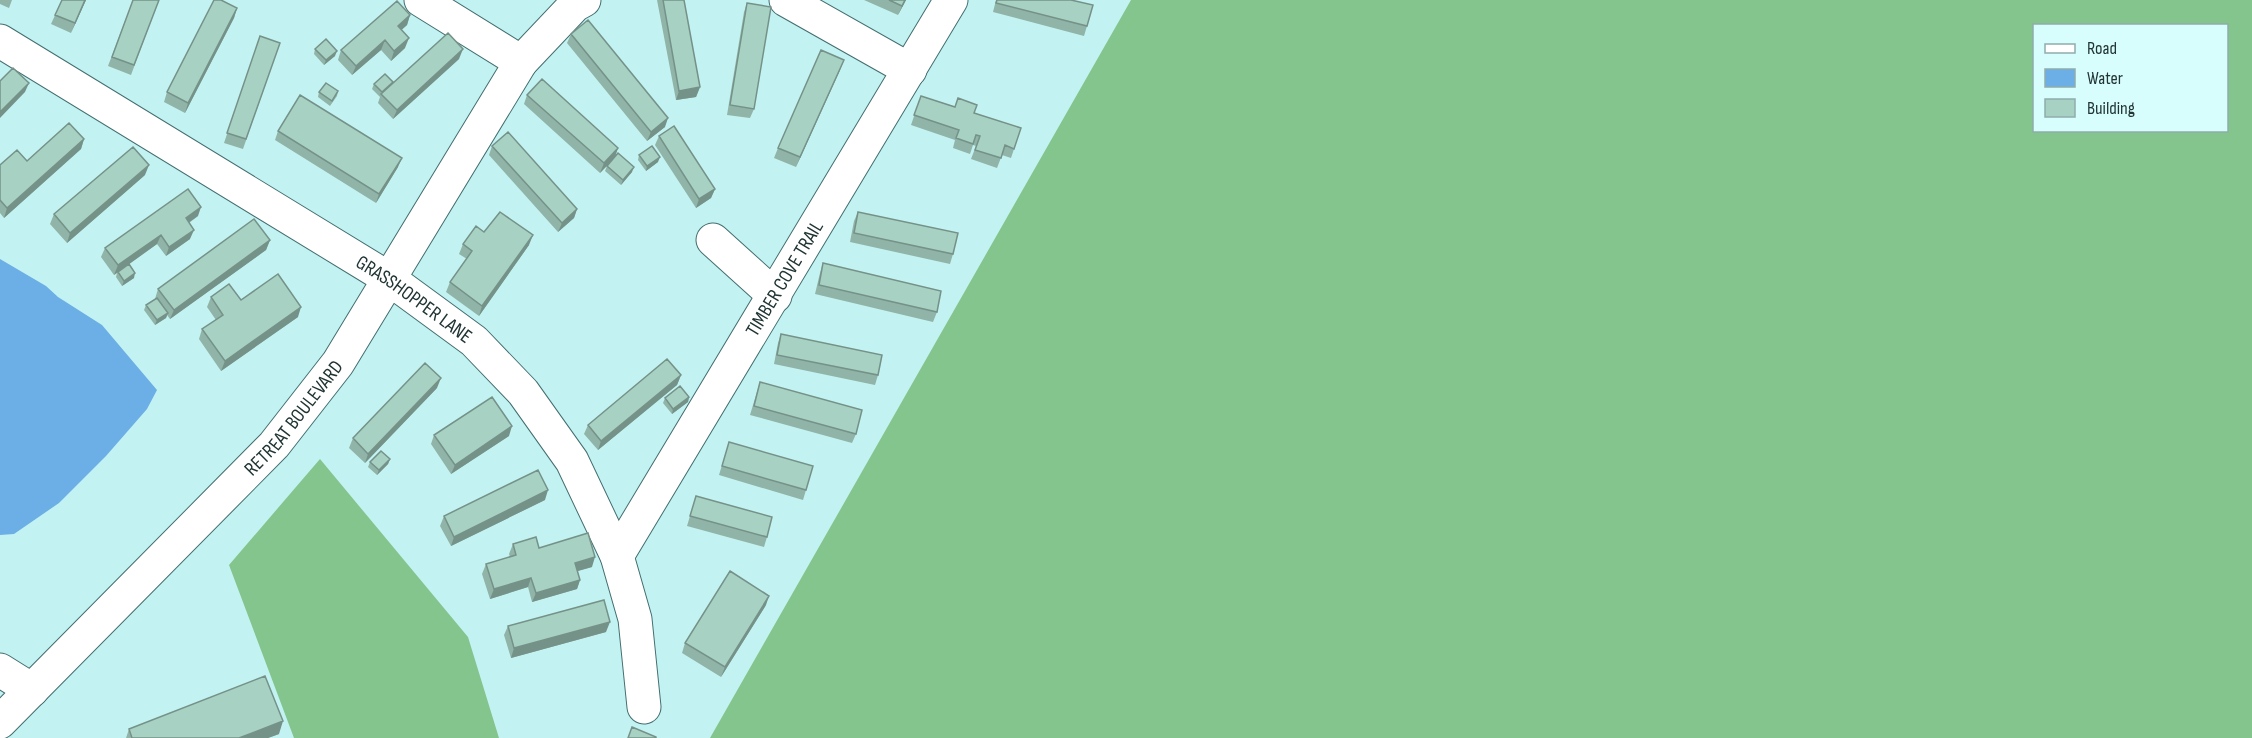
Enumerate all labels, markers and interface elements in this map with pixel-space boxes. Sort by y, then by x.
legend [2033,24,2228,132]
text: Road [2087,38,2117,59]
text: Water [2087,68,2123,89]
text: Building [2087,98,2135,119]
street label: TIMBER COVE TRAIL [741,216,829,341]
street label: GRASSHOPPER LANE [351,250,477,349]
street label: RETREAT BOULEVARD [240,356,349,481]

